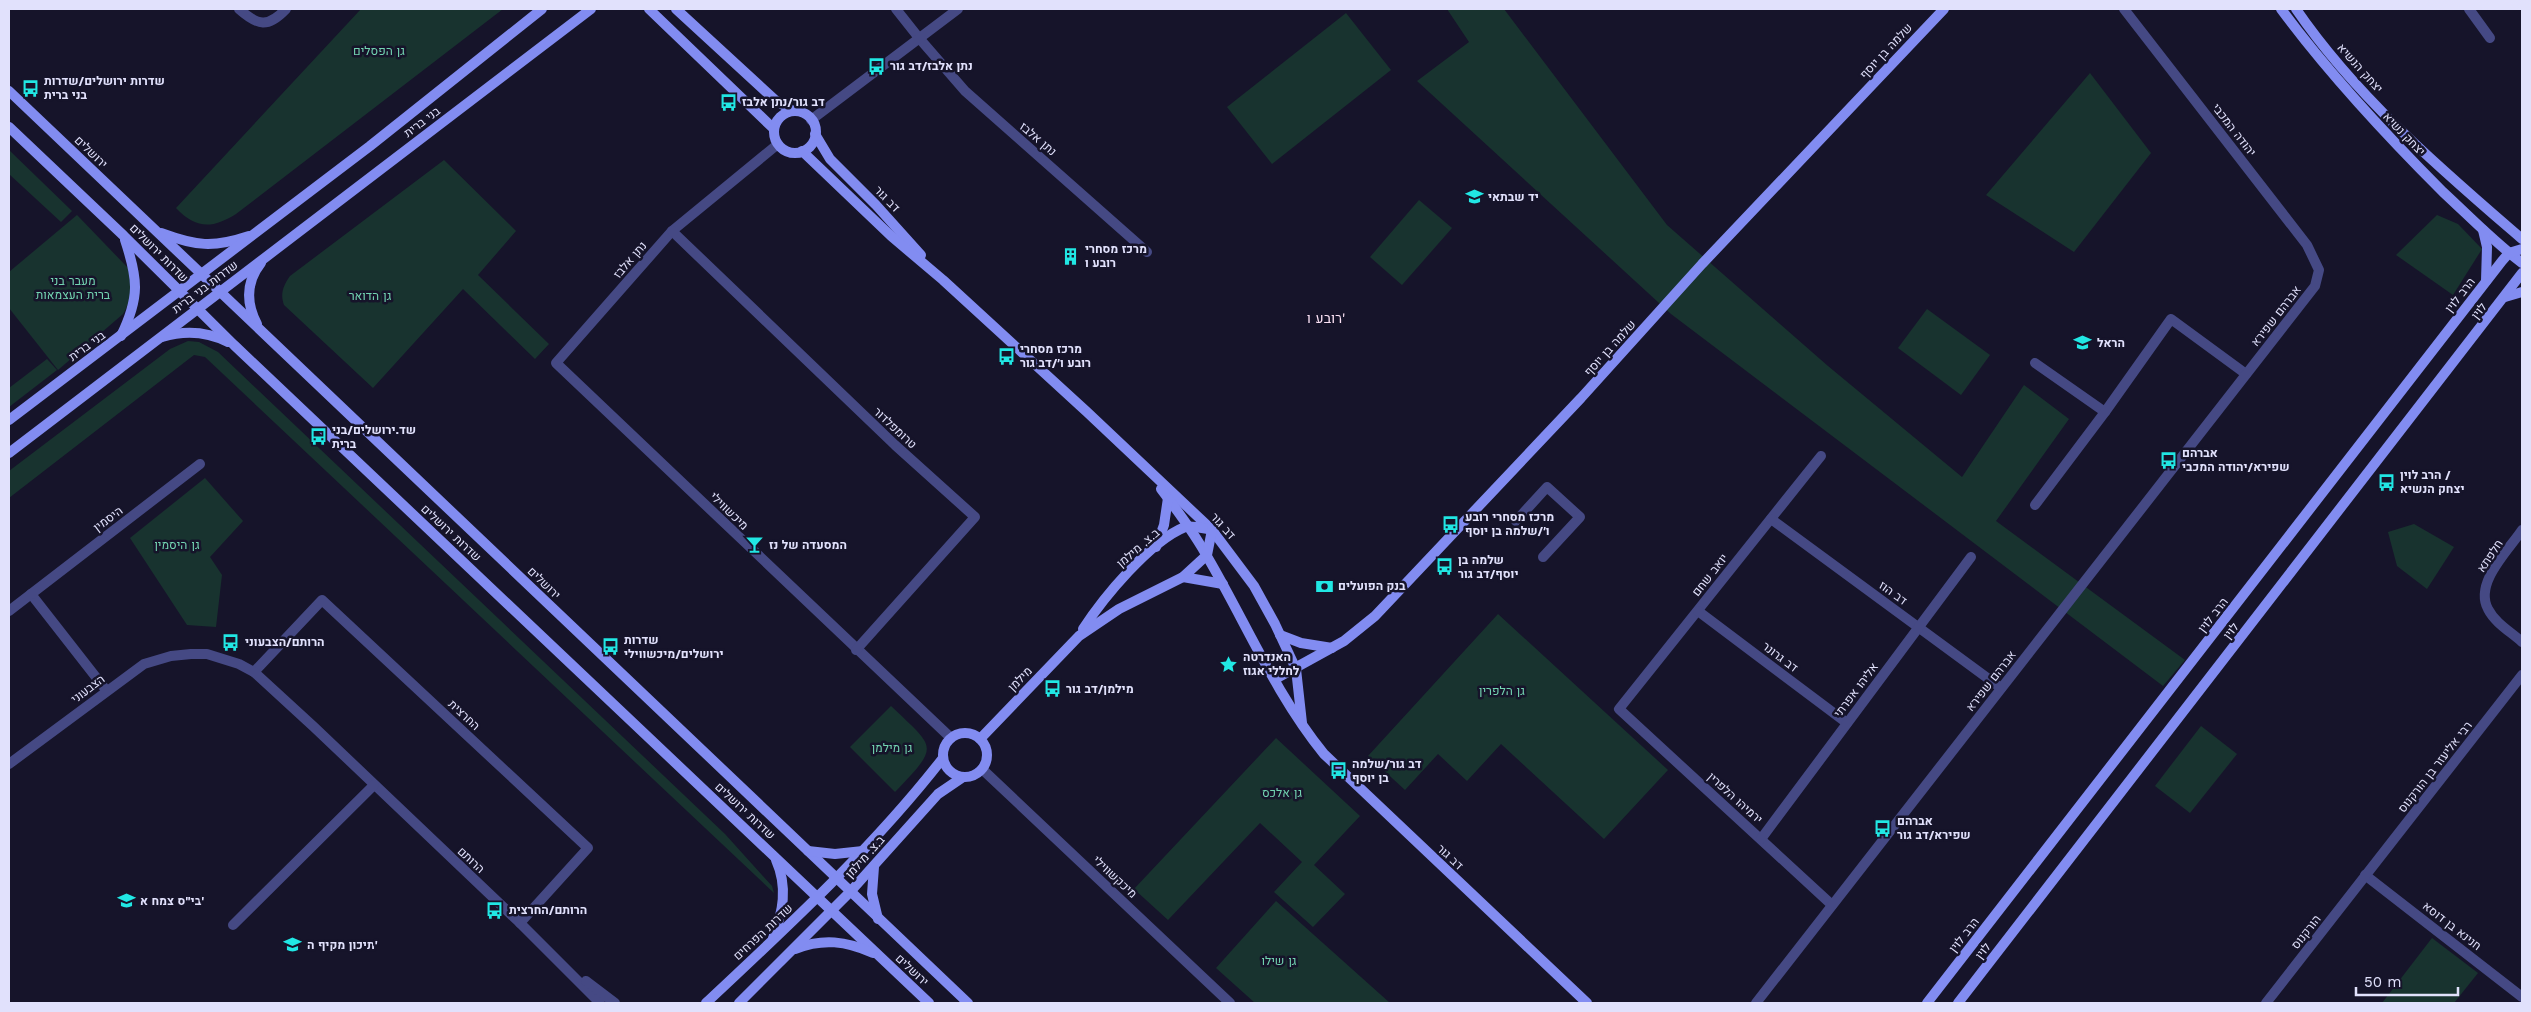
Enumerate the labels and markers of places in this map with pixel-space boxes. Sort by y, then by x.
bus stop icon: נתן אלבז/דב גור [866,56,886,76]
place label: נתן אלבז/דב גור [890,59,973,73]
place label: שדרות ירושלים/שדרות בני ברית [44,74,165,102]
bus stop icon: שדרות ירושלים/שדרות בני ברית [20,78,40,98]
bus stop icon: דב גור/נתן אלבז [718,92,738,112]
place label: דב גור/נתן אלבז [742,95,825,109]
school or university icon: יד שבתאי [1464,187,1484,207]
place label: יד שבתאי [1488,190,1539,204]
place label: מרכז מסחרי רובע ו [1085,242,1147,270]
building icon: מרכז מסחרי רובע ו [1061,246,1081,266]
school or university icon: הראל [2073,333,2093,353]
place label: הראל [2097,336,2125,350]
place label: מרכז מסחרי רובע ו׳/דב גור [1020,342,1091,370]
bus stop icon: מרכז מסחרי רובע ו׳/דב גור [996,346,1016,366]
place label: שד.ירושלים/בני ברית [332,423,416,451]
bus stop icon: שד.ירושלים/בני ברית [308,427,328,447]
place label: אברהם שפירא/יהודה המכבי [2182,446,2289,474]
bus stop icon: אברהם שפירא/יהודה המכבי [2158,450,2178,470]
place label: הרב לוין / יצחק הנשיא [2400,468,2465,496]
bus stop icon: הרב לוין / יצחק הנשיא [2376,472,2396,492]
place label: מרכז מסחרי רובע ו׳/שלמה בן יוסף [1465,510,1554,538]
bus stop icon: מרכז מסחרי רובע ו׳/שלמה בן יוסף [1441,514,1461,534]
bar icon: המסעדה של נז [745,535,765,555]
place label: המסעדה של נז [769,538,847,552]
place label: שלמה בן יוסף/דב גור [1458,553,1519,581]
bus stop icon: שלמה בן יוסף/דב גור [1434,557,1454,577]
bank icon: בנק הפועלים [1314,576,1334,596]
place label: בנק הפועלים [1338,579,1406,593]
bus stop icon: הרותם/הצבעוני [221,632,241,652]
place label: שדרות ירושלים/מיכשווילי [624,633,723,661]
place label: הרותם/הצבעוני [245,635,325,649]
bus stop icon: שדרות ירושלים/מיכשווילי [600,637,620,657]
place label: האנדרטה לחללי אגוז [1243,650,1300,678]
place icon: האנדרטה לחללי אגוז [1219,654,1239,674]
bus stop icon: מילמן/דב גור [1042,679,1062,699]
place label: מילמן/דב גור [1066,682,1134,696]
place label: דב גור/שלמה בן יוסף [1352,757,1422,785]
bus stop icon: דב גור/שלמה בן יוסף [1328,761,1348,781]
place label: אברהם שפירא/דב גור [1897,814,1971,842]
bus stop icon: אברהם שפירא/דב גור [1873,818,1893,838]
school or university icon: בי"ס צמח א' [116,891,136,911]
place label: בי"ס צמח א' [140,894,204,908]
bus stop icon: הרותם/החרצית [485,900,505,920]
place label: הרותם/החרצית [509,903,587,917]
school or university icon: תיכון מקיף ה' [283,935,303,955]
place label: תיכון מקיף ה' [307,938,378,952]

